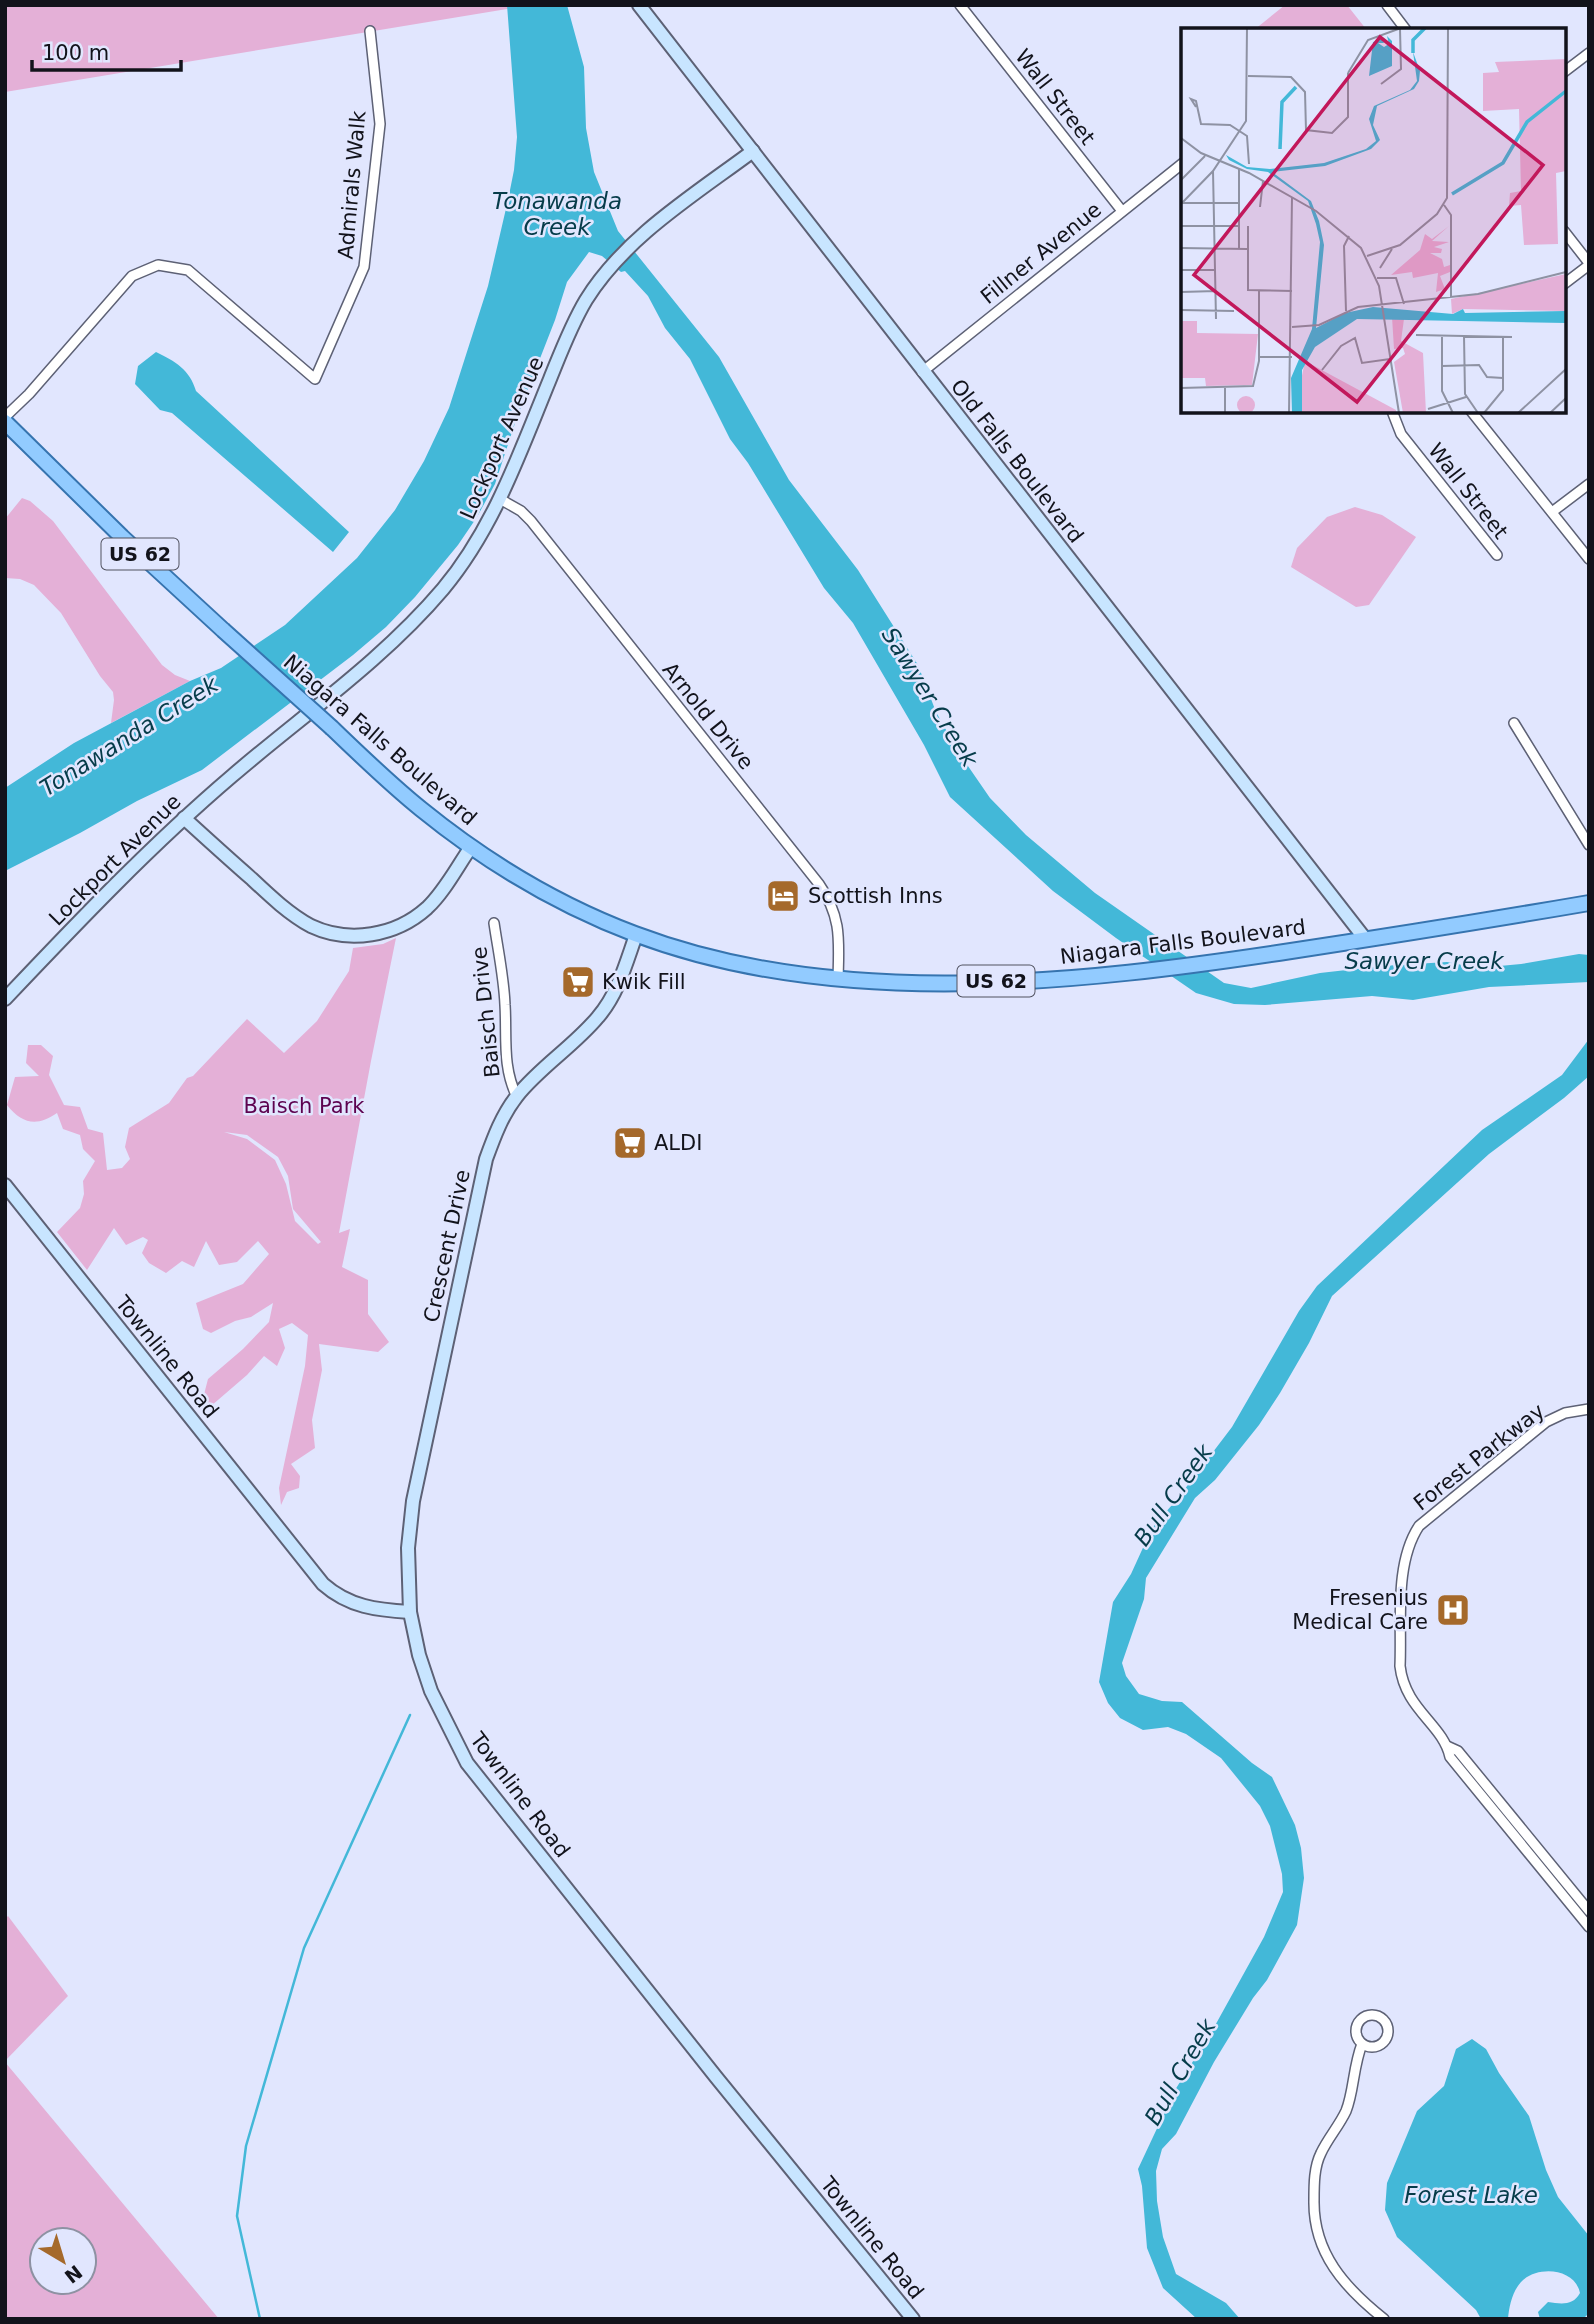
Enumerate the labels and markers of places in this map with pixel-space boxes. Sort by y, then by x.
hotel icon: Scottish Inns [764,877,802,915]
place label: Scottish Inns [808,884,943,908]
supermarket icon: Kwik Fill [559,963,597,1001]
place label: Kwik Fill [602,970,686,994]
supermarket icon: ALDI [611,1124,649,1162]
place label: ALDI [654,1131,702,1155]
place label: Fresenius Medical Care [1292,1586,1428,1634]
hospital icon: Fresenius Medical Care [1434,1591,1472,1629]

